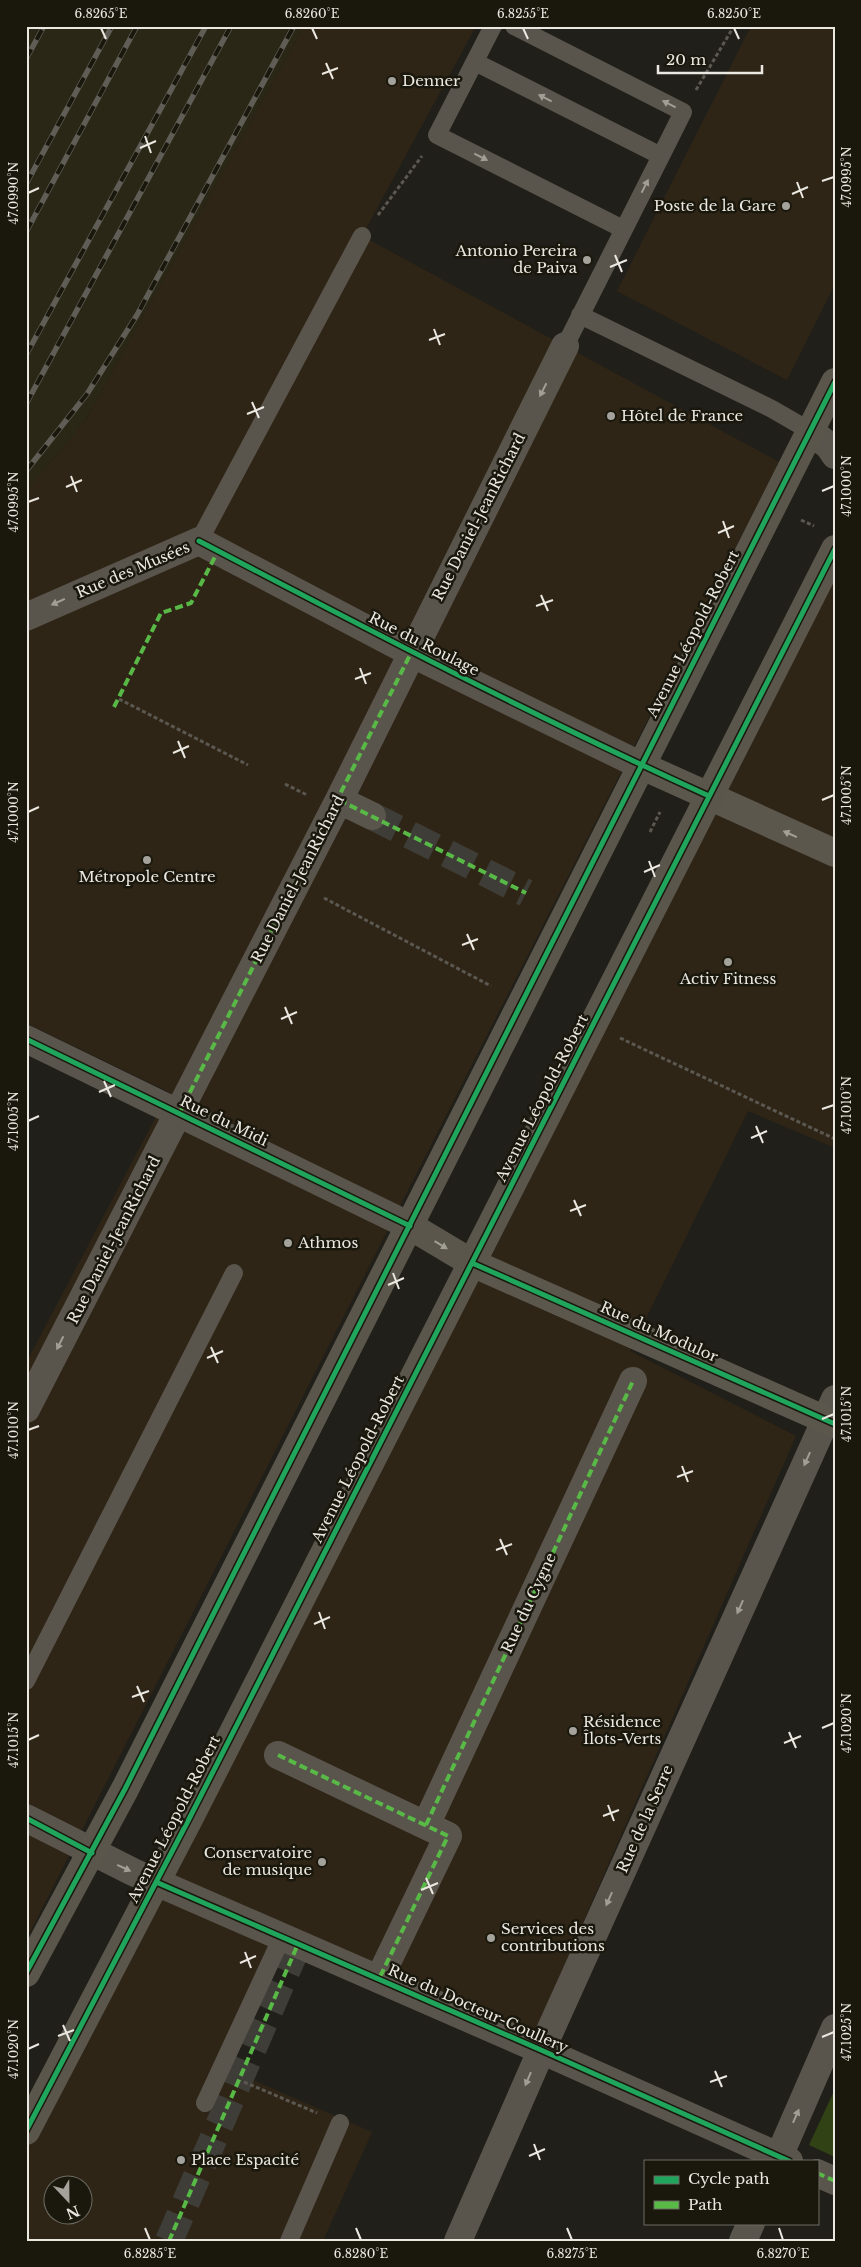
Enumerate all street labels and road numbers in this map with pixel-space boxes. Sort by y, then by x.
street label: Rue Daniel-JeanRichard [428,430,529,604]
street label: Rue des Musées [73,537,193,602]
street label: Avenue Léopold-Robert [642,547,743,721]
street label: Rue du Roulage [366,608,483,680]
street label: Rue Daniel-JeanRichard [247,792,348,966]
street label: Avenue Léopold-Robert [491,1011,592,1185]
street label: Rue du Midi [177,1091,272,1150]
street label: Rue Daniel-JeanRichard [63,1153,164,1327]
street label: Rue du Modulor [597,1297,722,1366]
street label: Avenue Léopold-Robert [307,1372,408,1546]
street label: Rue du Cygne [497,1550,560,1656]
street label: Avenue Léopold-Robert [123,1732,224,1906]
street label: Rue de la Serre [612,1762,677,1876]
street label: Rue du Docteur-Coullery [385,1960,572,2057]

